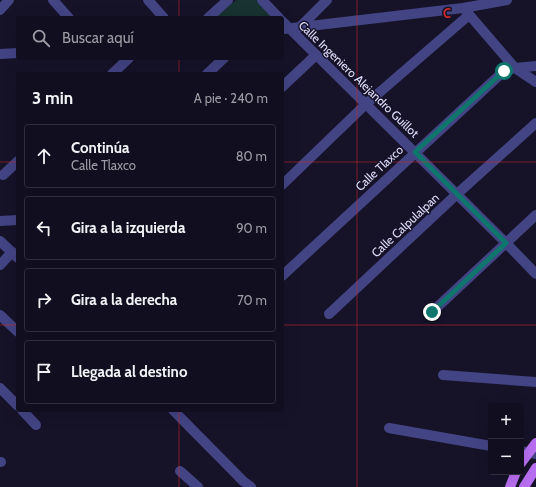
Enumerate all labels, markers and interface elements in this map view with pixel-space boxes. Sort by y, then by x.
text: C [443,5,451,21]
search box [16,16,284,60]
street label: Calle Ingeniero Alejandro Guillot [296,18,422,140]
icon: search [30,27,52,49]
text: Buscar aquí [62,29,134,47]
route start [495,62,513,80]
text: 3 min [32,88,73,108]
text: A pie · 240 m [194,90,268,106]
text: Continúa [71,139,129,157]
street label: Calle Tlaxco [352,142,406,194]
icon: ahead [33,145,55,167]
text: 80 m [236,148,267,164]
text: Calle Tlaxco [71,157,136,173]
street label: Calle Calpulalpan [368,190,442,260]
icon: left [33,217,55,239]
text: Gira a la izquierda [71,219,185,237]
text: 90 m [236,220,267,236]
icon: right [33,289,55,311]
text: Gira a la derecha [71,291,177,309]
text: 70 m [237,292,267,308]
route end [423,303,441,321]
icon: arrive [33,361,55,383]
text: Llegada al destino [71,363,187,381]
map controls [488,403,524,475]
button: + [488,403,524,439]
button: − [488,439,524,475]

